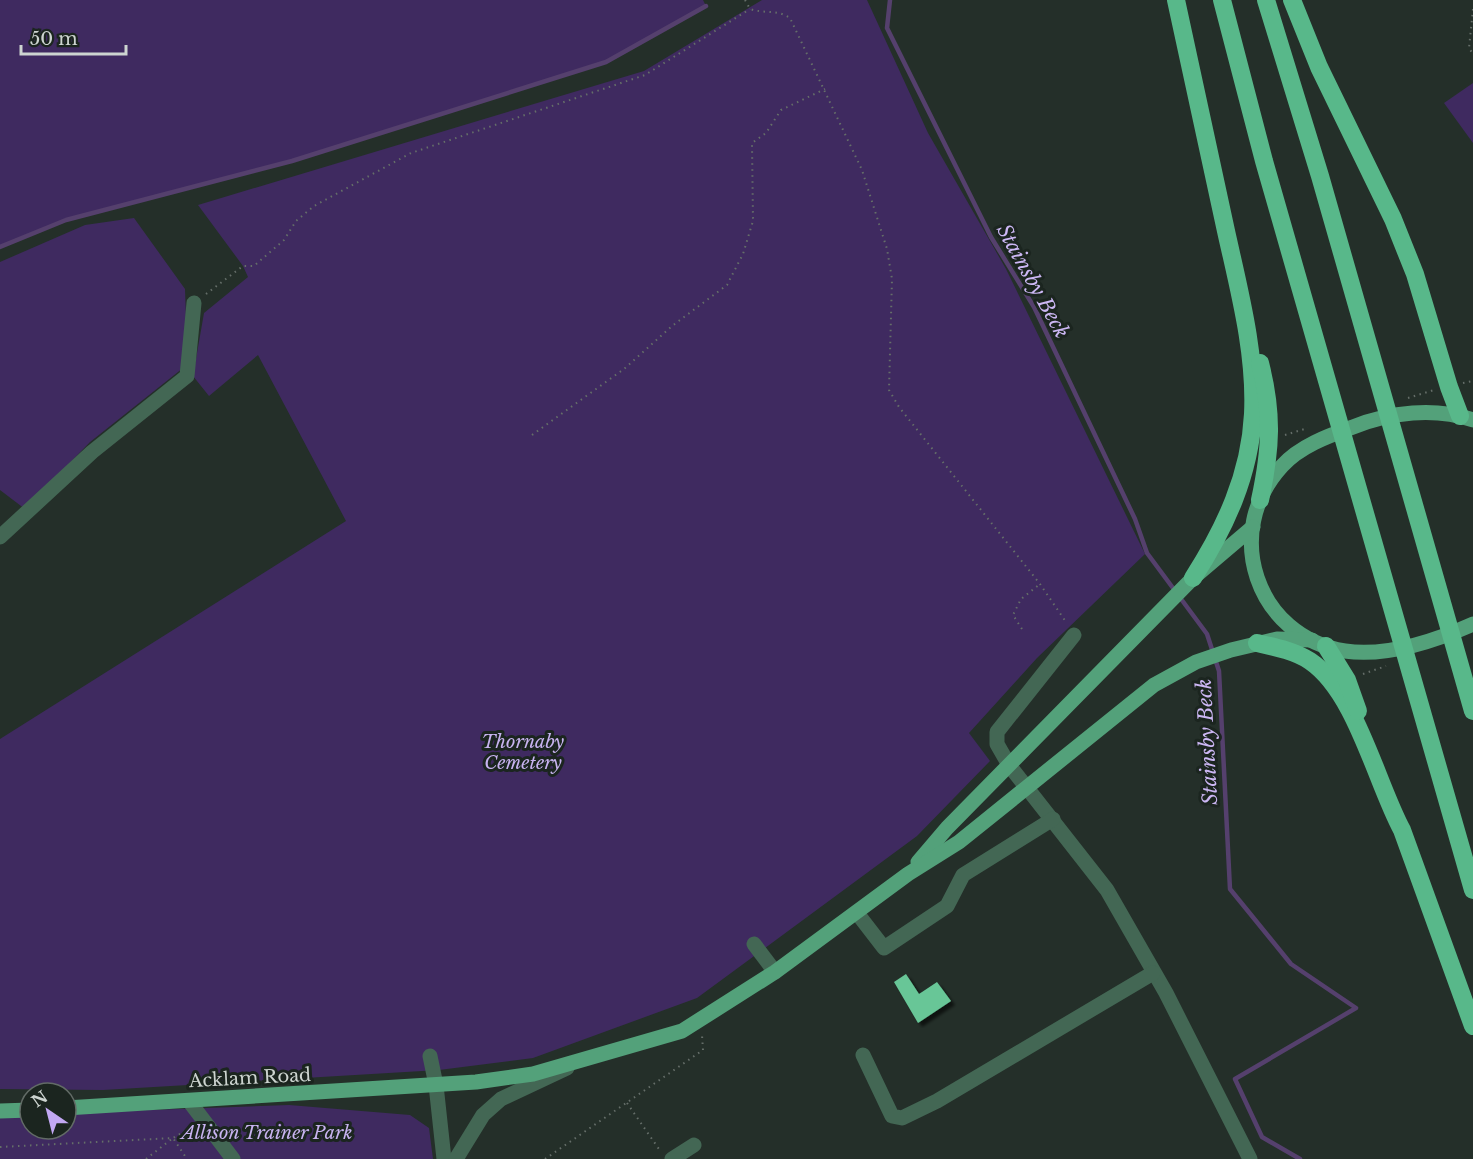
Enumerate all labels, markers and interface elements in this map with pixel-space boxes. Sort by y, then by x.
scale bar [21,18,126,56]
text: 50 m [30,28,78,50]
water label: Stainsby Beck [992,220,1074,342]
water label: Stainsby Beck [1192,678,1222,806]
park label: Thornaby Cemetery [482,731,565,774]
street label: Acklam Road [187,1064,312,1092]
north arrow [18,1081,78,1141]
text: N [27,1086,51,1111]
park label: Allison Trainer Park [180,1122,352,1144]

